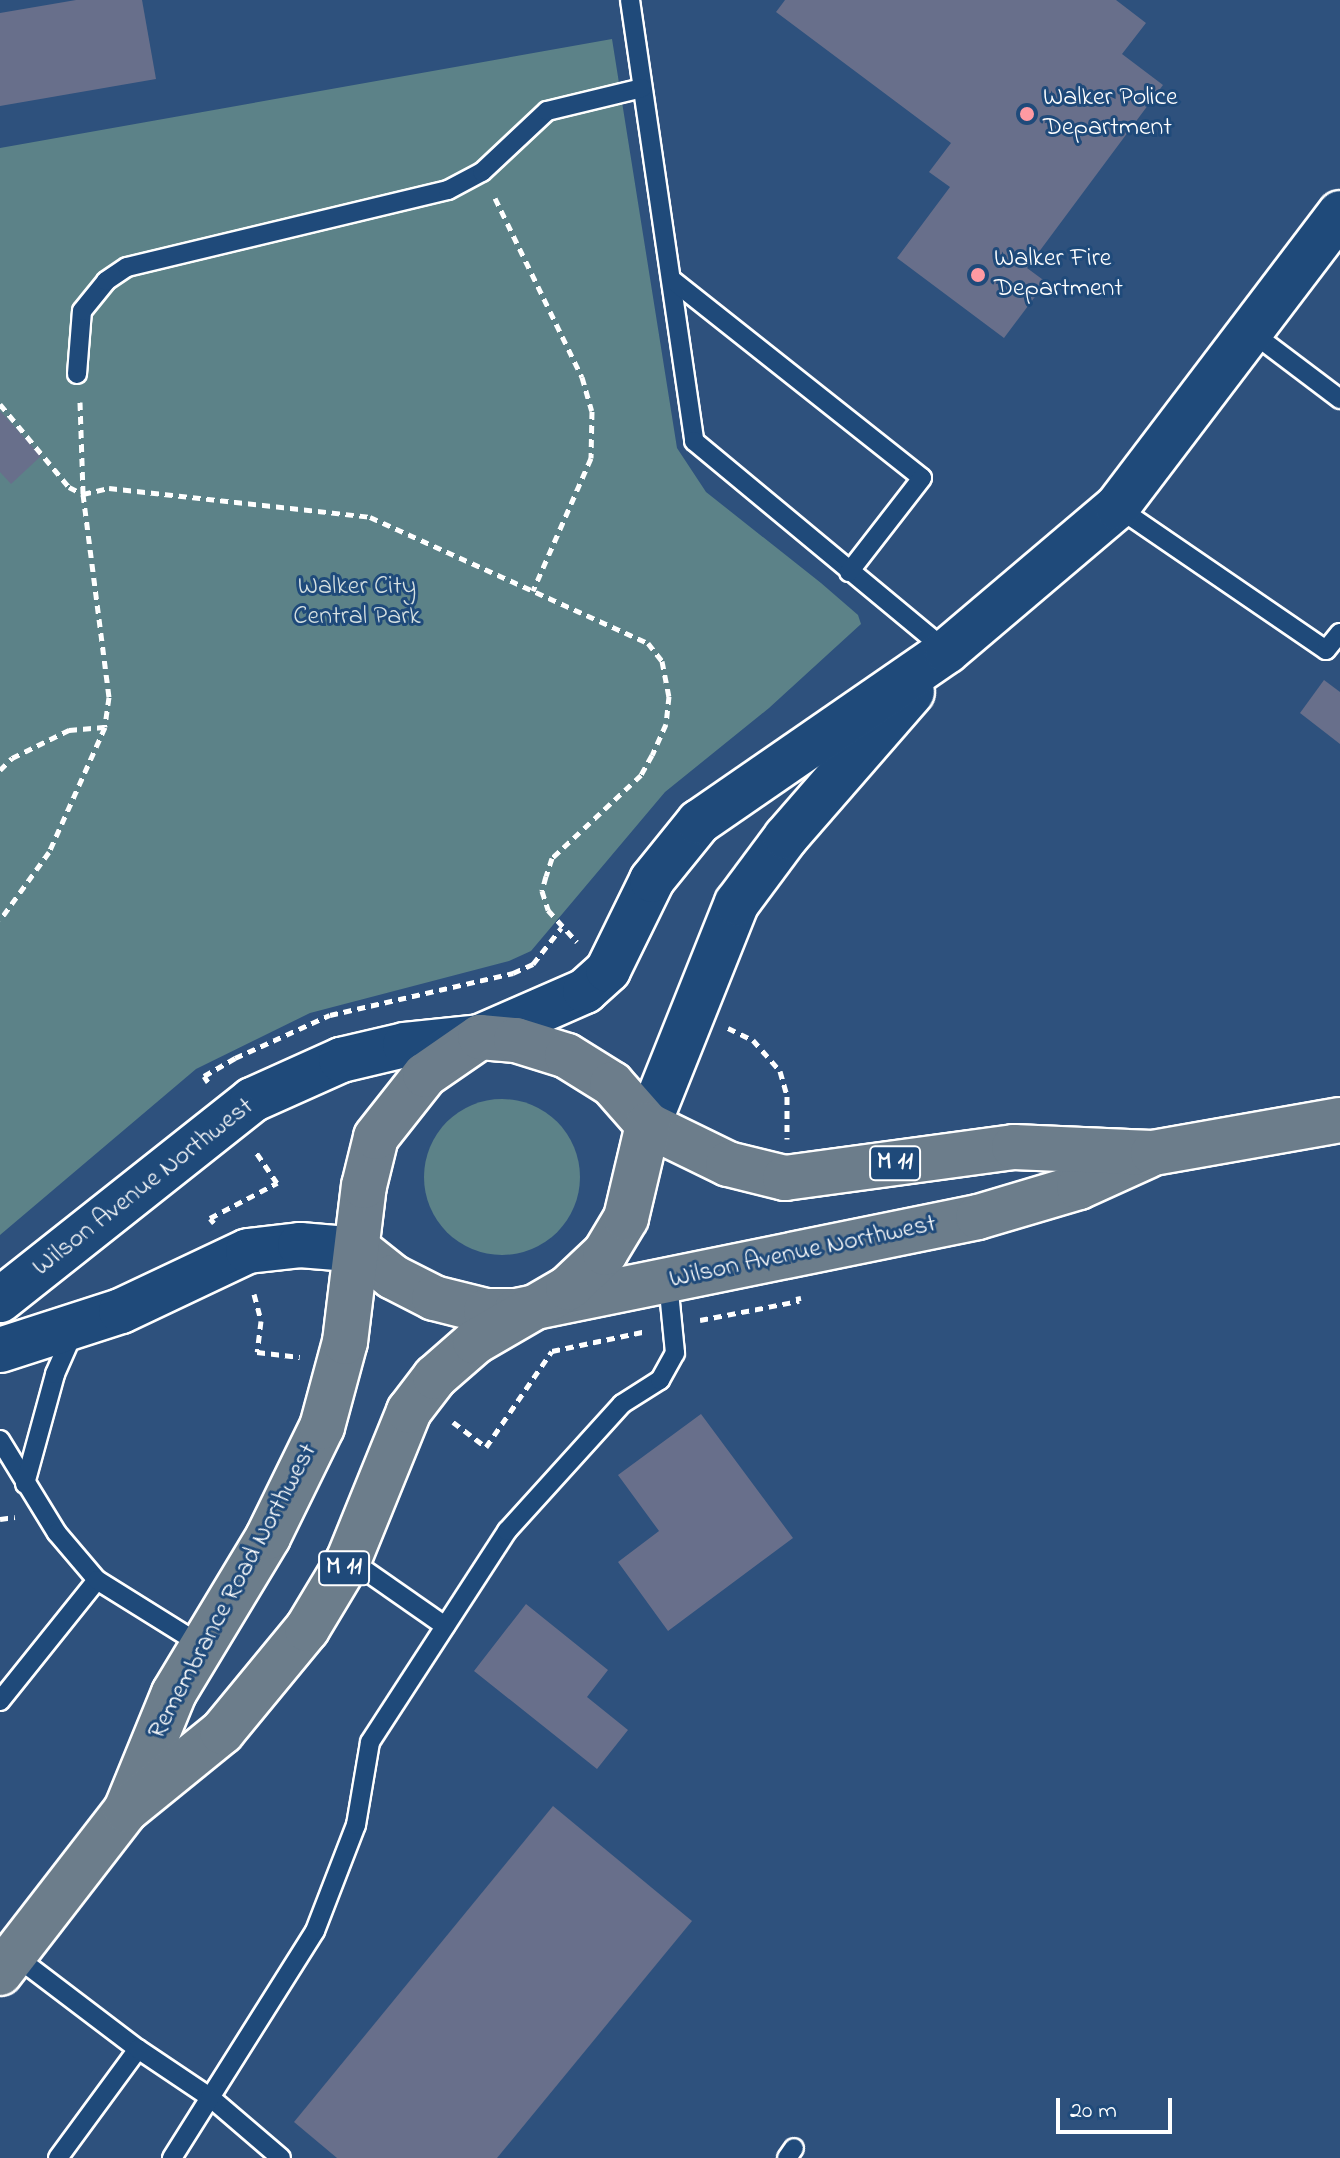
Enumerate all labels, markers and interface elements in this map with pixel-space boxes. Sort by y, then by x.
place label: Walker Police Department [1043,83,1178,144]
marker: Walker Police Department [1018,105,1036,123]
place label: Walker Fire Department [994,244,1123,306]
marker: Walker Fire Department [969,266,987,284]
park label: Walker City Central Park [293,572,421,634]
street label: Wilson Avenue Northwest [27,1092,261,1284]
road number: M 11 [869,1143,921,1183]
street label: Wilson Avenue Northwest [667,1209,939,1297]
street label: Remembrance Road Northwest [143,1439,325,1745]
road number: M 11 [318,1548,370,1588]
scale bar [1060,2082,1176,2132]
text: 20 m [1070,2094,1117,2129]

